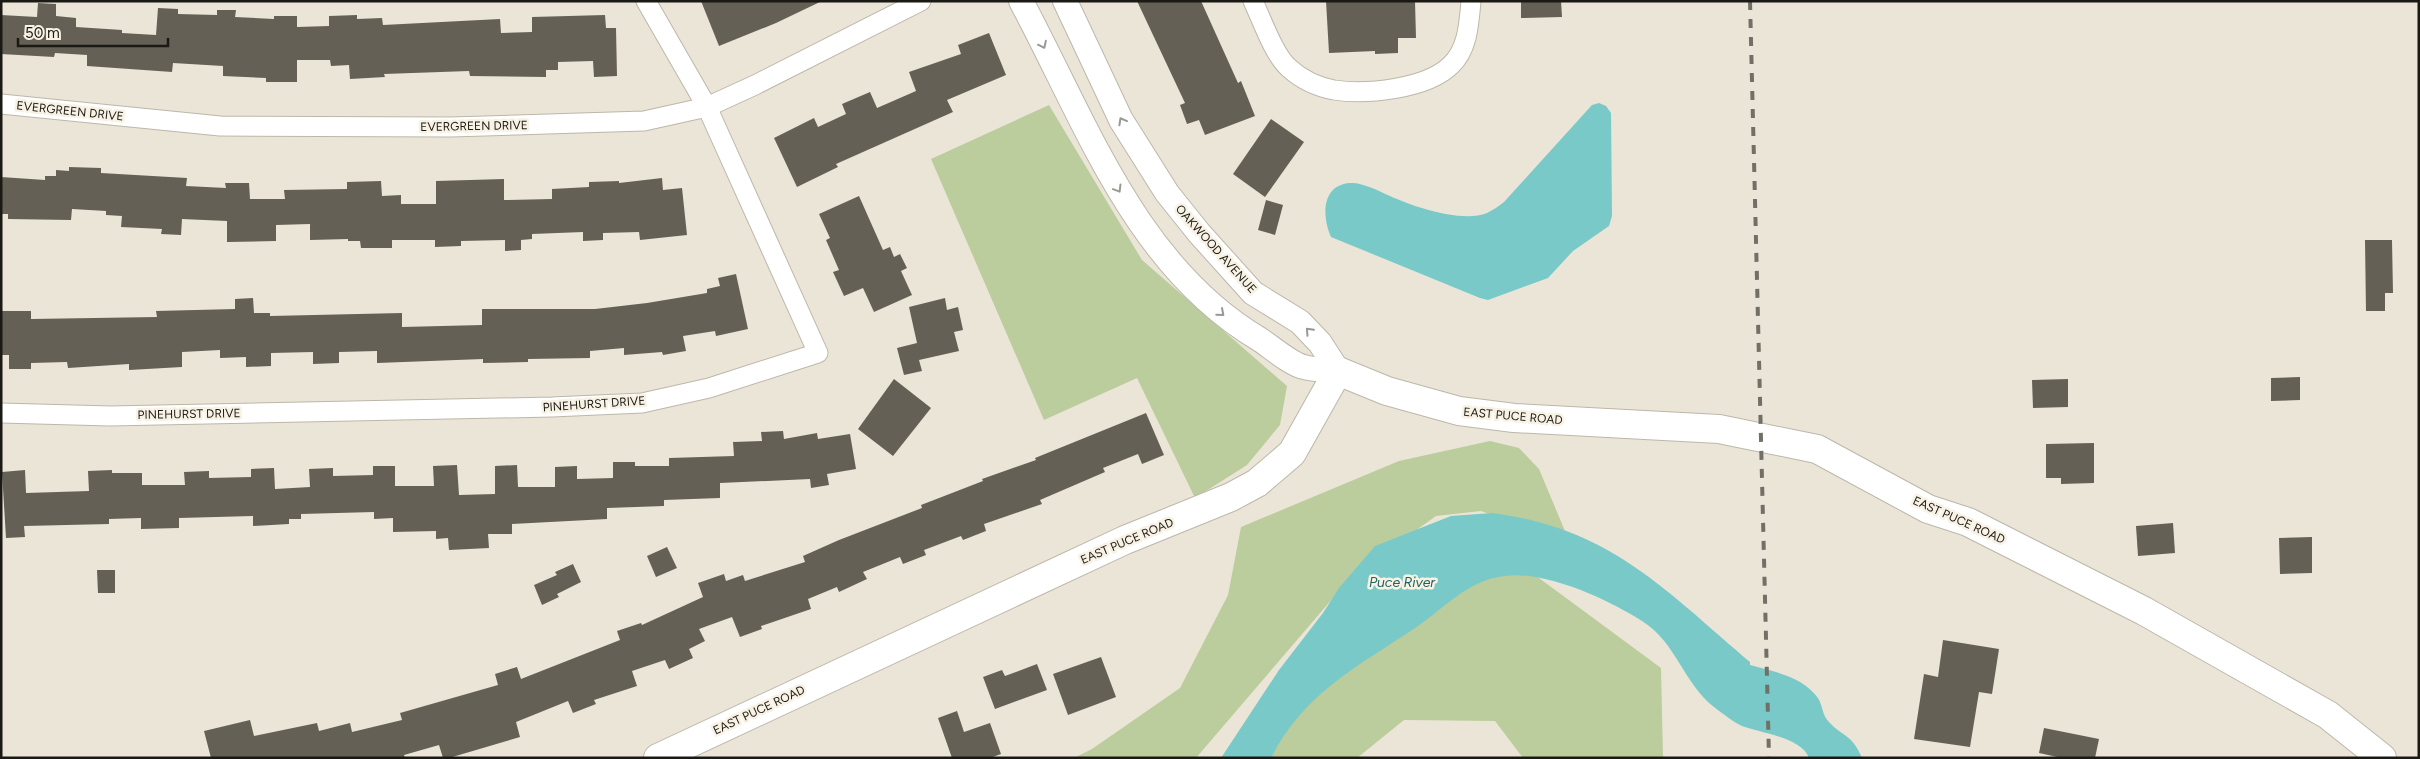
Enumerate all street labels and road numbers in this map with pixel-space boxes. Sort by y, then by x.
street label: EVERGREEN DRIVE [16,98,124,124]
street label: EVERGREEN DRIVE [420,118,528,134]
street label: OAKWOOD AVENUE [1173,202,1259,296]
street label: PINEHURST DRIVE [542,393,646,415]
street label: EAST PUCE ROAD [1463,405,1563,427]
street label: PINEHURST DRIVE [137,406,241,422]
street label: EAST PUCE ROAD [1911,493,2007,547]
street label: EAST PUCE ROAD [1078,515,1176,567]
street label: EAST PUCE ROAD [711,683,807,737]

